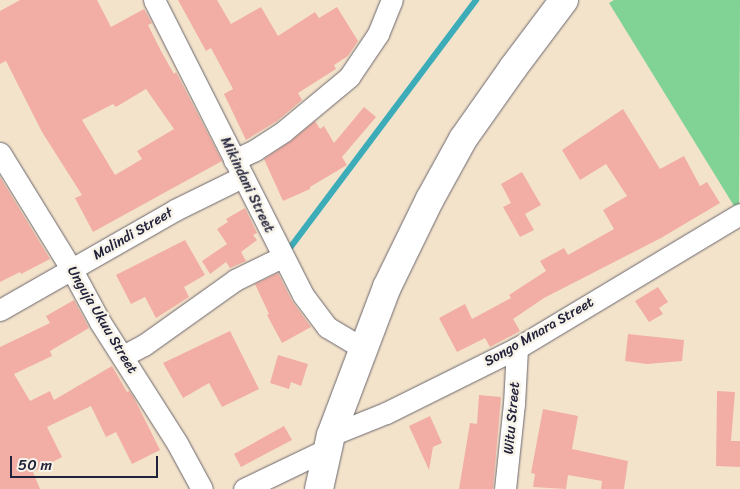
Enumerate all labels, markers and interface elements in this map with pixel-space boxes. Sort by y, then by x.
street label: Mikindani Street [217,134,277,236]
street label: Malindi Street [90,204,176,264]
street label: Unguja Ukuu Street [63,263,141,377]
street label: Songo Mnara Street [481,294,597,370]
street label: Witu Street [500,381,524,455]
scale bar [12,446,160,478]
text: 50 m [18,452,52,478]

